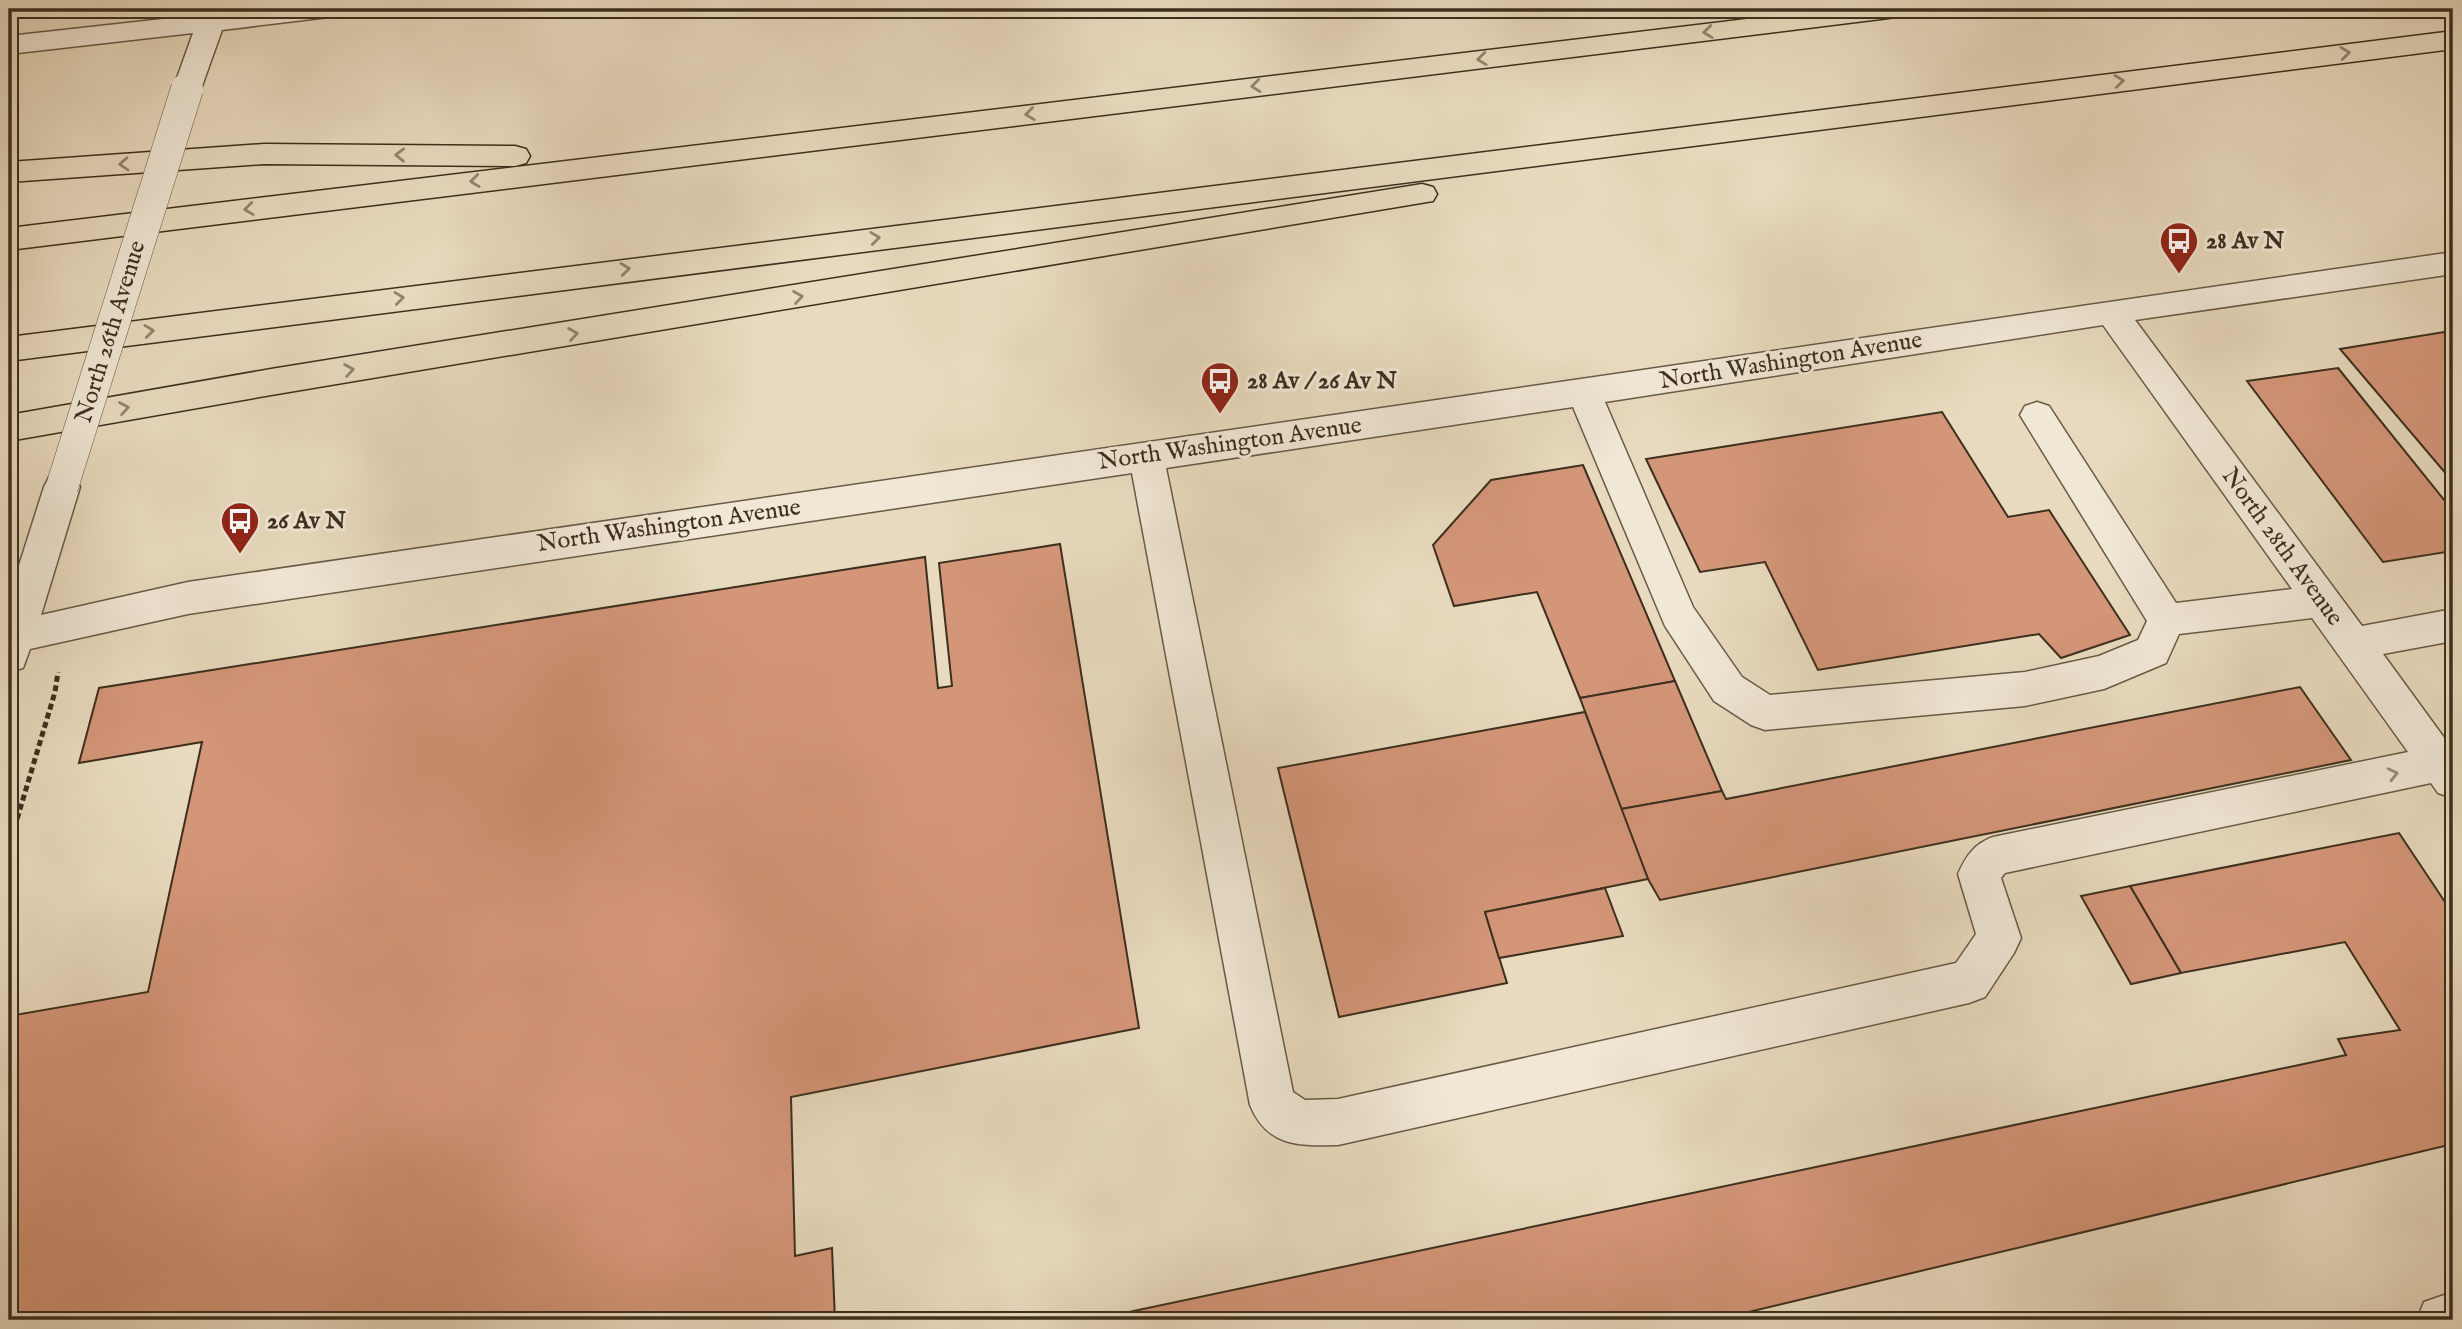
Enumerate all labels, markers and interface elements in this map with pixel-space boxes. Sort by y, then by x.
one-way arrow [1702,24,1713,39]
one-way arrow [2339,46,2351,61]
one-way arrow [1476,52,1488,67]
one-way arrow [2113,73,2125,88]
one-way arrow [1250,79,1262,94]
one-way arrow [1024,106,1036,121]
one-way arrow [394,147,405,163]
one-way arrow [118,156,129,171]
one-way arrow [469,174,481,189]
one-way arrow [243,202,255,217]
bus stop icon: 28 Av N [2158,220,2200,275]
place label: 28 Av N [2206,226,2285,257]
one-way arrow [869,230,881,245]
street label: North 26th Avenue [69,237,153,427]
one-way arrow [619,262,631,277]
one-way arrow [792,290,804,305]
one-way arrow [393,291,405,306]
one-way arrow [143,323,155,338]
street label: North Washington Avenue [1657,325,1925,397]
one-way arrow [567,327,579,342]
bus stop icon: 28 Av / 26 Av N [1199,360,1241,415]
one-way arrow [343,363,354,378]
place label: 28 Av / 26 Av N [1247,366,1397,397]
one-way arrow [118,401,130,416]
street label: North Washington Avenue [1096,410,1364,478]
street label: North 28th Avenue [2214,462,2350,632]
street label: North Washington Avenue [535,492,803,560]
bus stop icon: 26 Av N [219,500,261,555]
place label: 26 Av N [267,506,346,537]
one-way arrow [2386,767,2398,782]

